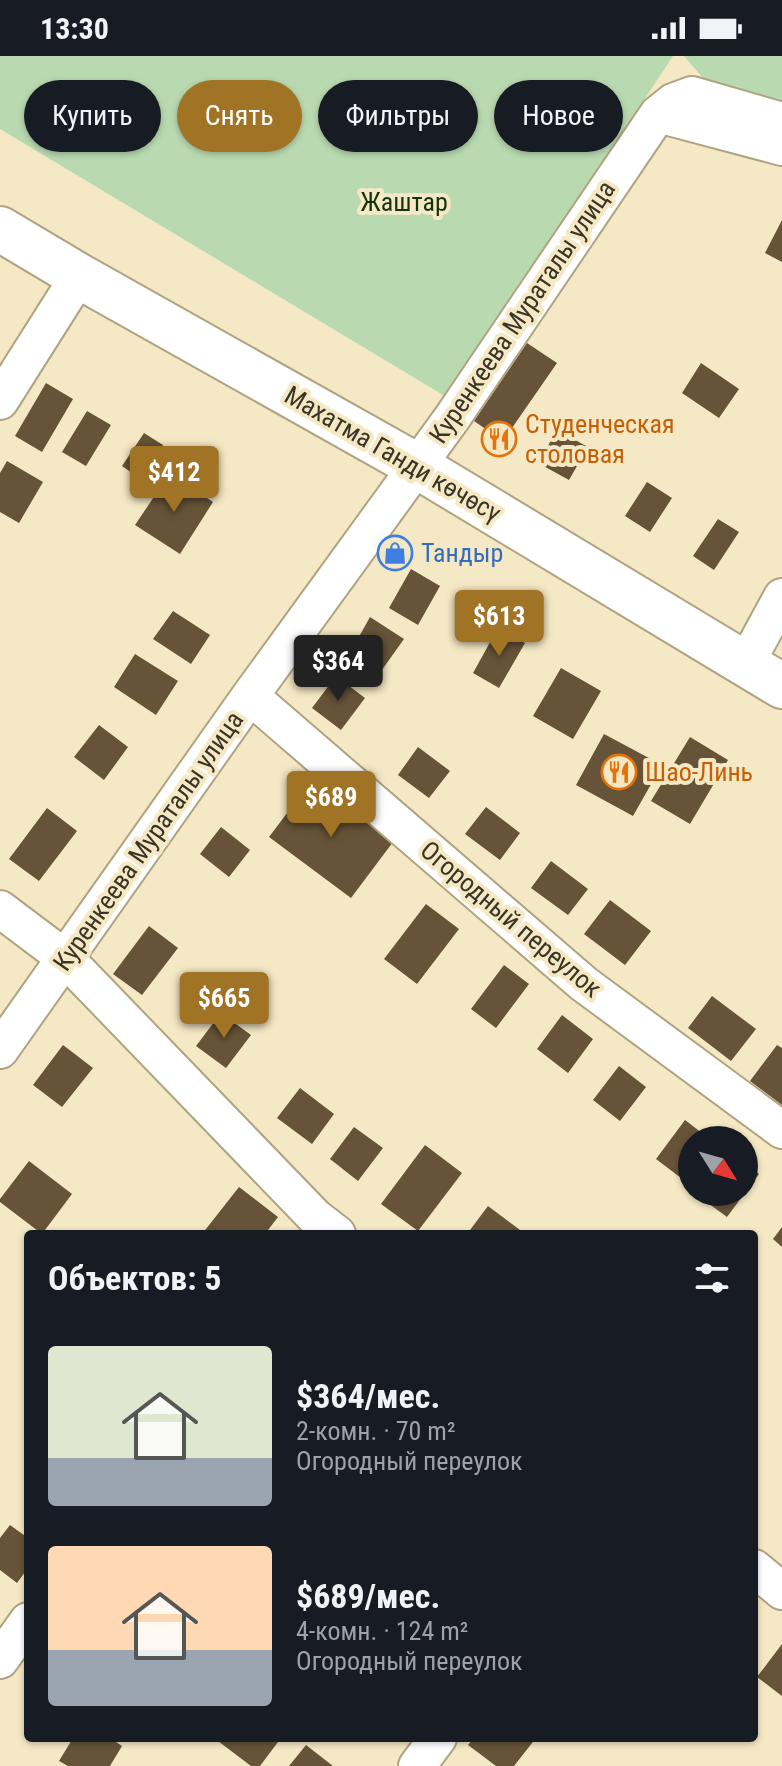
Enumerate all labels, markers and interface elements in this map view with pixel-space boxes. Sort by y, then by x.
text: 13:30 [40,11,109,46]
chip: Купить [24,80,161,152]
chip: Снять [177,80,302,152]
chip: Фильтры [318,80,478,152]
chip: Новое [494,80,623,152]
street label: Куренкеева Мураталы улица [423,175,621,449]
park label: Жаштар [360,187,448,217]
street label: Махатма Ганди көчөсү [279,380,507,528]
place label: Студенческая столовая [525,409,675,469]
restaurant icon: Студенческая столовая [480,420,518,458]
pin: $412 [127,446,221,514]
text: $412 [148,457,200,487]
shop icon: Тандыр [376,534,414,572]
place label: Тандыр [421,538,503,568]
pin: $613 [452,590,546,658]
text: $613 [473,601,525,631]
pin: $364 [291,635,385,703]
text: $364 [312,646,364,676]
street label: Куренкеева Мураталы улица [47,705,249,977]
restaurant icon: Шао-Линь [600,753,638,791]
place label: Шао-Линь [645,757,753,787]
pin: $689 [284,771,378,839]
text: $689 [305,782,357,812]
street label: Огородный переулок [415,835,608,1004]
pin: $665 [177,972,271,1040]
text: $665 [198,983,250,1013]
north arrow [678,1126,758,1206]
map controls [678,1126,758,1206]
icon: filters [690,1256,734,1300]
text: Объектов: 5 [48,1258,222,1298]
text: $364/мес. [296,1376,440,1416]
icon: home [112,1378,208,1474]
text: 2-комн. · 70 m² [296,1416,456,1446]
text: Огородный переулок [296,1446,523,1476]
text: $689/мес. [296,1576,440,1616]
icon: home [112,1578,208,1674]
text: 4-комн. · 124 m² [296,1616,468,1646]
text: Огородный переулок [296,1646,523,1676]

